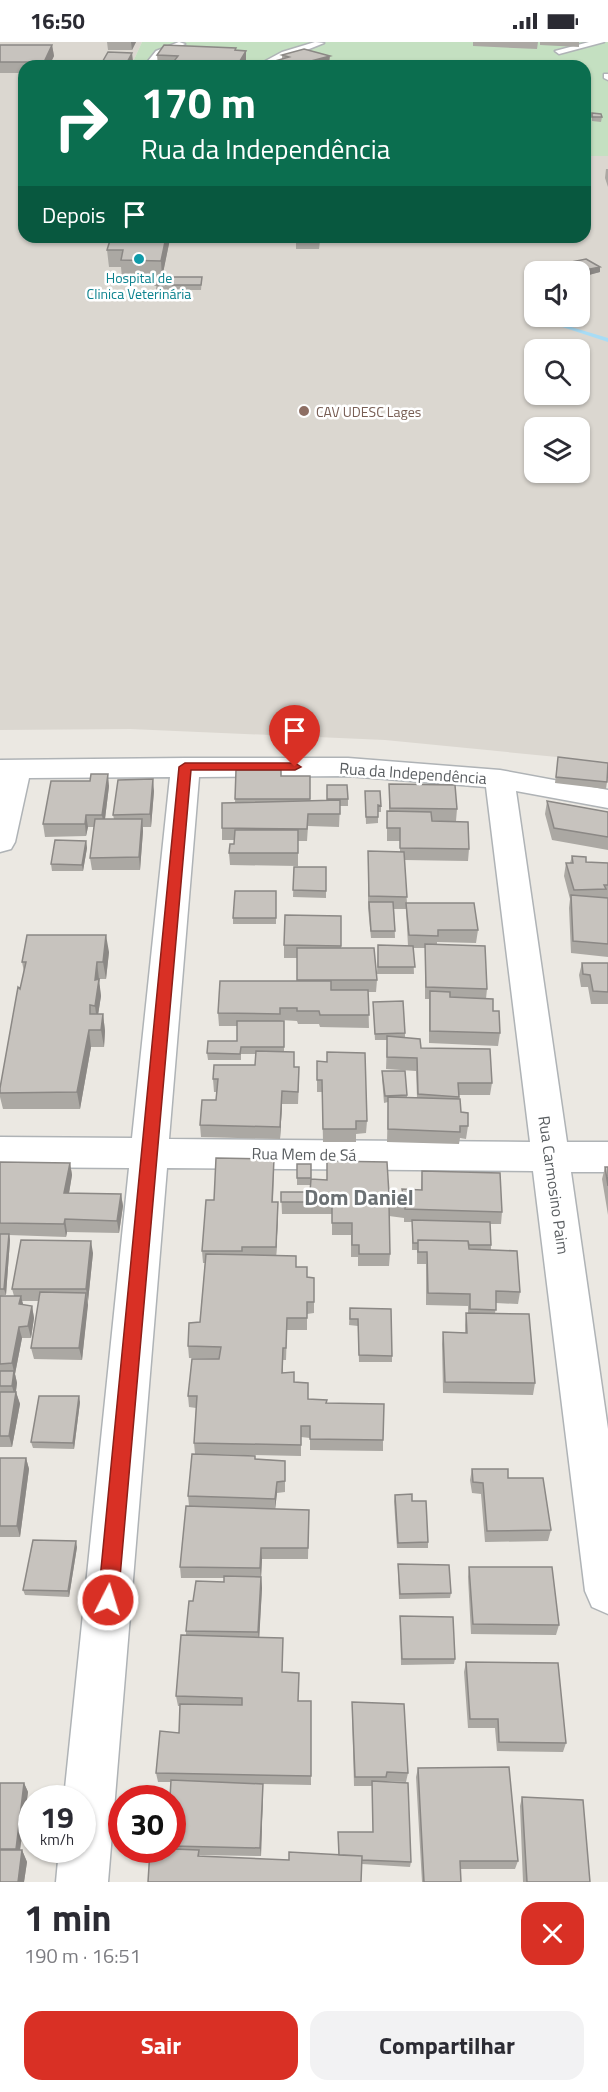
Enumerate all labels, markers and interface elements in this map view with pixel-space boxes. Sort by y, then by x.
text: 16:50 [30,4,85,38]
text: 170 m [141,70,256,134]
icon: right [42,84,120,162]
text: Rua da Independência [141,128,390,169]
text: Depois [42,198,106,232]
icon: arrive [118,198,151,231]
marker: Hospital de Clinica Veterinária [132,252,146,266]
map controls [524,261,590,483]
button: sound [524,261,590,327]
place label: Hospital de Clinica Veterinária [87,267,191,304]
button: search [524,339,590,405]
place label: CAV UDESC Lages [316,401,421,422]
marker: CAV UDESC Lages [297,404,311,418]
button: layers [524,417,590,483]
pin [269,705,320,767]
icon: arrive [278,714,311,747]
street label: Rua da Independência [339,756,487,790]
street label: Rua Carmosino Paim [532,1114,576,1256]
street label: Rua Mem de Sá [251,1141,357,1167]
district label: Dom Daniel [304,1180,414,1214]
position arrow [76,1568,140,1632]
speed limit sign: 30 [108,1785,186,1863]
text: 19 [40,1794,74,1840]
text: km/h [40,1828,74,1851]
text: 1 min [24,1890,111,1945]
button: close [521,1902,584,1965]
text: 190 m · 16:51 [24,1940,141,1971]
button: Sair [24,2011,298,2080]
button: Compartilhar [310,2011,584,2080]

